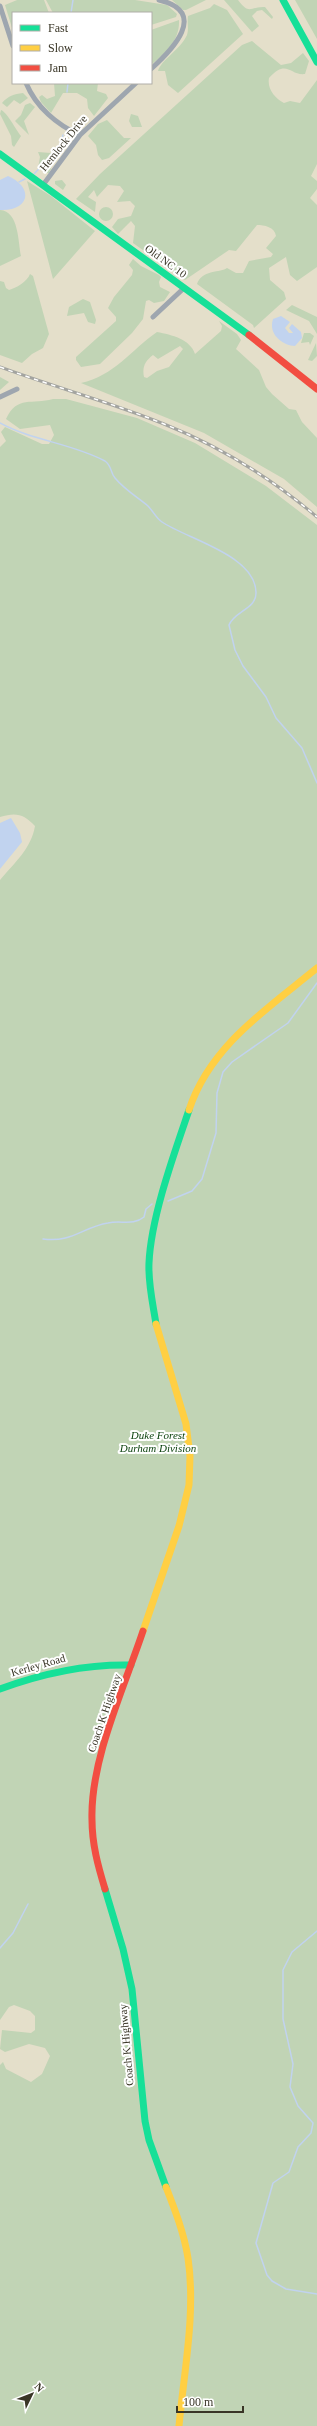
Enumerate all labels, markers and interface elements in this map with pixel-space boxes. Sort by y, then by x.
legend [12,12,152,84]
text: Fast [48,21,69,35]
text: Slow [48,41,73,55]
text: Jam [48,61,68,75]
street label: Hemlock Drive [37,113,89,173]
street label: Old NC 10 [143,242,189,280]
park label: Duke Forest Durham Division [119,1429,197,1454]
street label: Kerley Road [9,1651,67,1678]
street label: Coach K Highway [85,1672,123,1754]
street label: Coach K Highway [116,2003,136,2086]
north arrow [12,2374,52,2414]
text: N [32,2380,46,2394]
scale bar [177,2388,243,2414]
text: 100 m [183,2395,214,2409]

